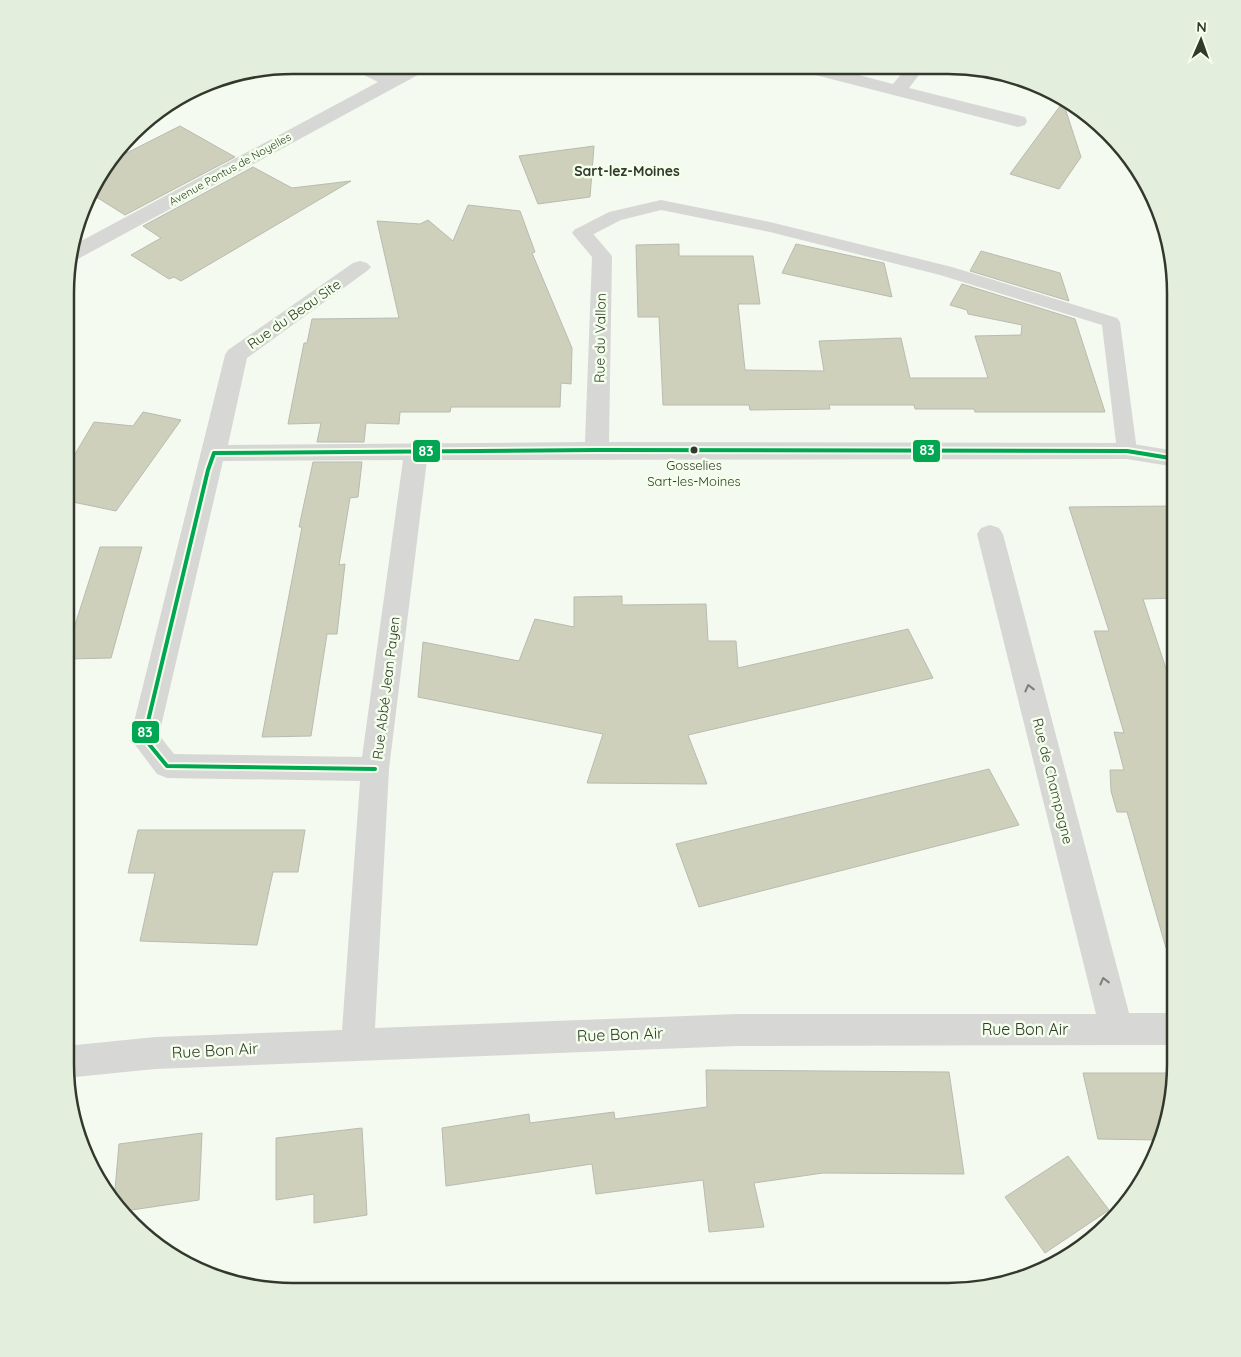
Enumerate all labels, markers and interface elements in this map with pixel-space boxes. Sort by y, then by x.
north arrow [1176,15,1226,65]
text: N [1196,18,1207,36]
street label: Avenue Pontus de Noyelles [166,130,294,208]
district label: Sart-lez-Moines [574,162,680,180]
street label: Rue du Beau Site [244,275,344,353]
street label: Rue du Vallon [590,293,610,383]
line badge: 83 [412,439,441,463]
line badge: 83 [912,439,941,463]
text: 83 [919,441,935,459]
text: 83 [418,442,434,460]
marker: Gosselies Sart-les-Moines [689,445,699,455]
place label: Gosselies Sart-les-Moines [647,457,741,489]
street label: Rue Abbé Jean Payen [368,616,404,760]
one-way arrow [1025,684,1035,692]
street label: Rue de Champagne [1029,716,1077,846]
line badge: 83 [131,720,160,744]
text: 83 [137,723,153,741]
one-way arrow [1099,976,1110,985]
street label: Rue Bon Air [982,1019,1068,1039]
street label: Rue Bon Air [576,1022,664,1046]
street label: Rue Bon Air [171,1038,259,1062]

